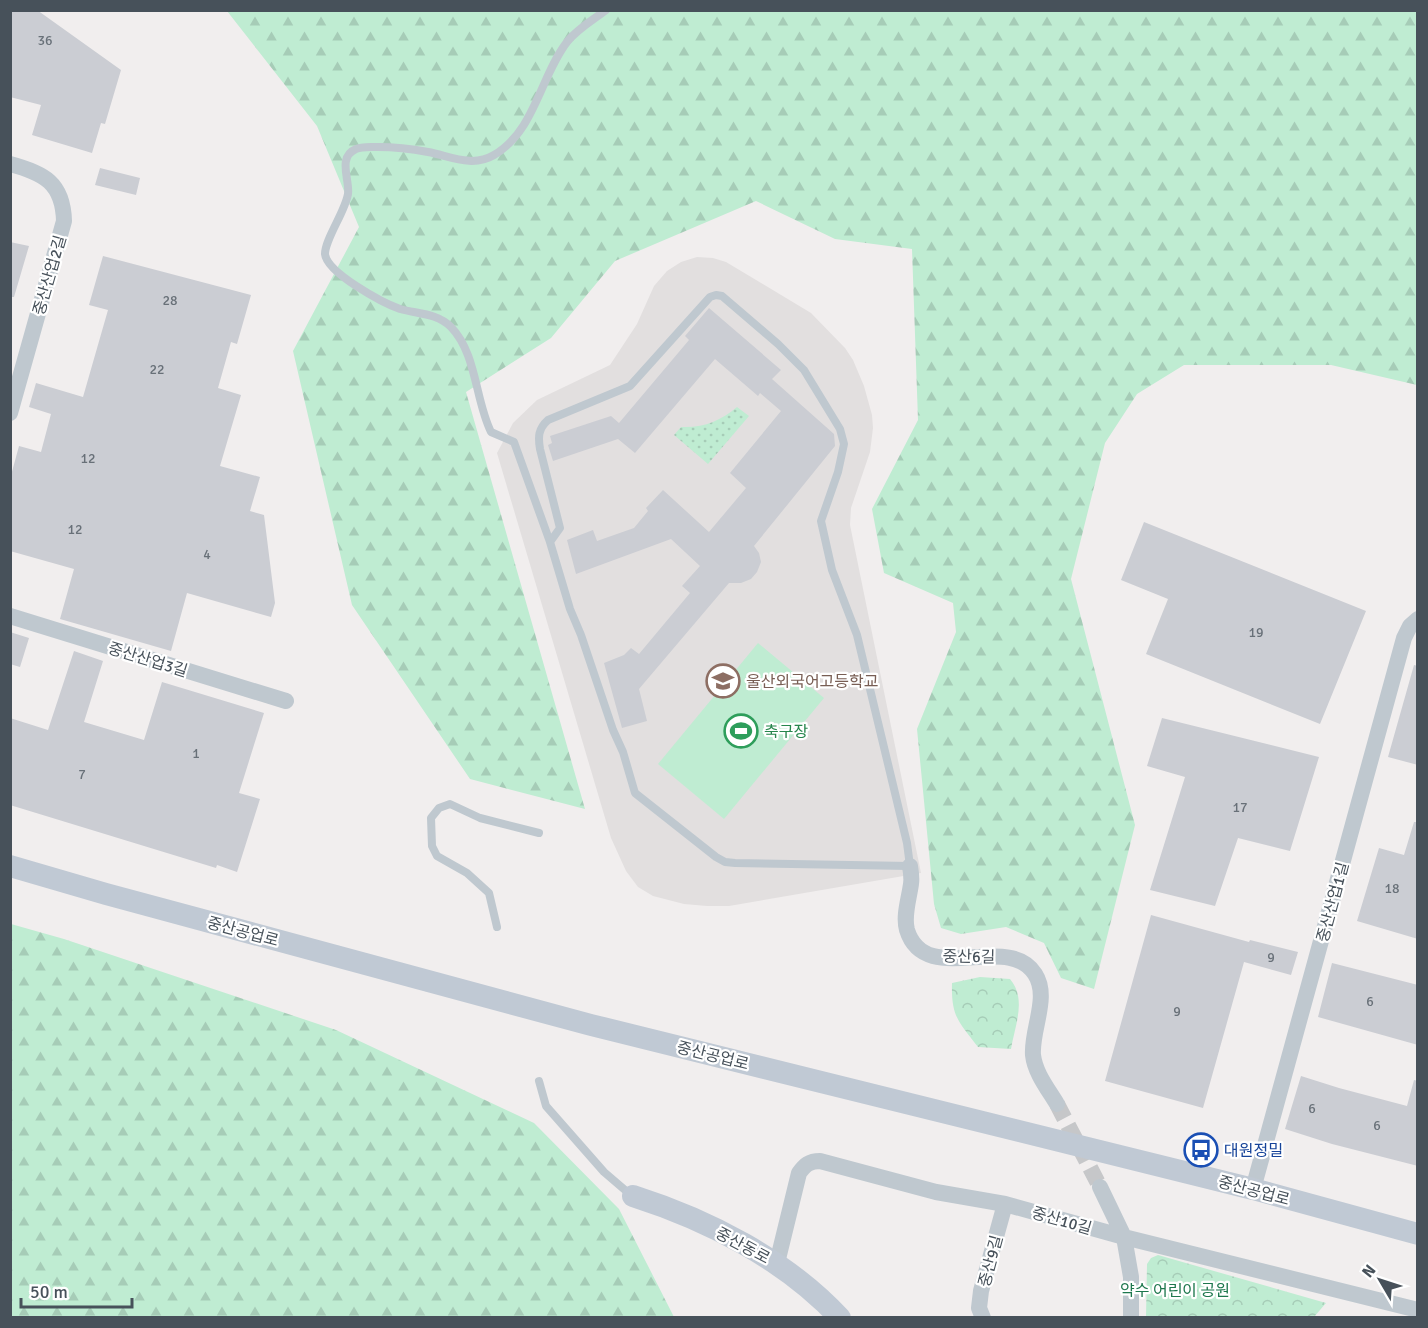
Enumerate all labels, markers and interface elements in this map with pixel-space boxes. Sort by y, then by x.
house number: 36 [37,32,53,49]
street label: 중산산업2길 [29,233,71,318]
house number: 28 [162,292,178,309]
house number: 22 [149,361,165,378]
house number: 12 [80,450,96,467]
house number: 12 [67,521,83,538]
house number: 4 [203,546,211,563]
house number: 19 [1248,624,1264,641]
street label: 중산산업3길 [105,638,190,682]
school or university icon: 울산외국어고등학교 [705,663,741,699]
place label: 울산외국어고등학교 [746,672,878,692]
sports icon: 축구장 [723,713,759,749]
place label: 축구장 [764,722,808,742]
house number: 1 [192,745,200,762]
house number: 7 [78,766,86,783]
house number: 17 [1232,799,1248,816]
street label: 중산산업1길 [1313,860,1353,945]
house number: 18 [1384,880,1400,897]
street label: 중산공업로 [205,913,281,951]
street label: 중산6길 [942,947,996,967]
house number: 9 [1267,949,1275,966]
house number: 6 [1366,993,1374,1010]
house number: 9 [1173,1003,1181,1020]
street label: 중산공업로 [675,1037,751,1075]
house number: 6 [1308,1100,1316,1117]
house number: 6 [1373,1117,1381,1134]
bus stop icon: 대원정밀 [1183,1132,1219,1168]
place label: 대원정밀 [1224,1141,1283,1161]
street label: 중산공업로 [1216,1172,1292,1210]
street label: 중산10길 [1029,1203,1094,1239]
street label: 중산동로 [712,1223,773,1269]
street label: 중산9길 [974,1233,1007,1289]
north arrow [1350,1250,1410,1310]
text: N [1358,1261,1380,1282]
scale bar [21,1271,132,1309]
text: 50 m [30,1281,68,1303]
park label: 약수 어린이 공원 [1120,1281,1230,1301]

